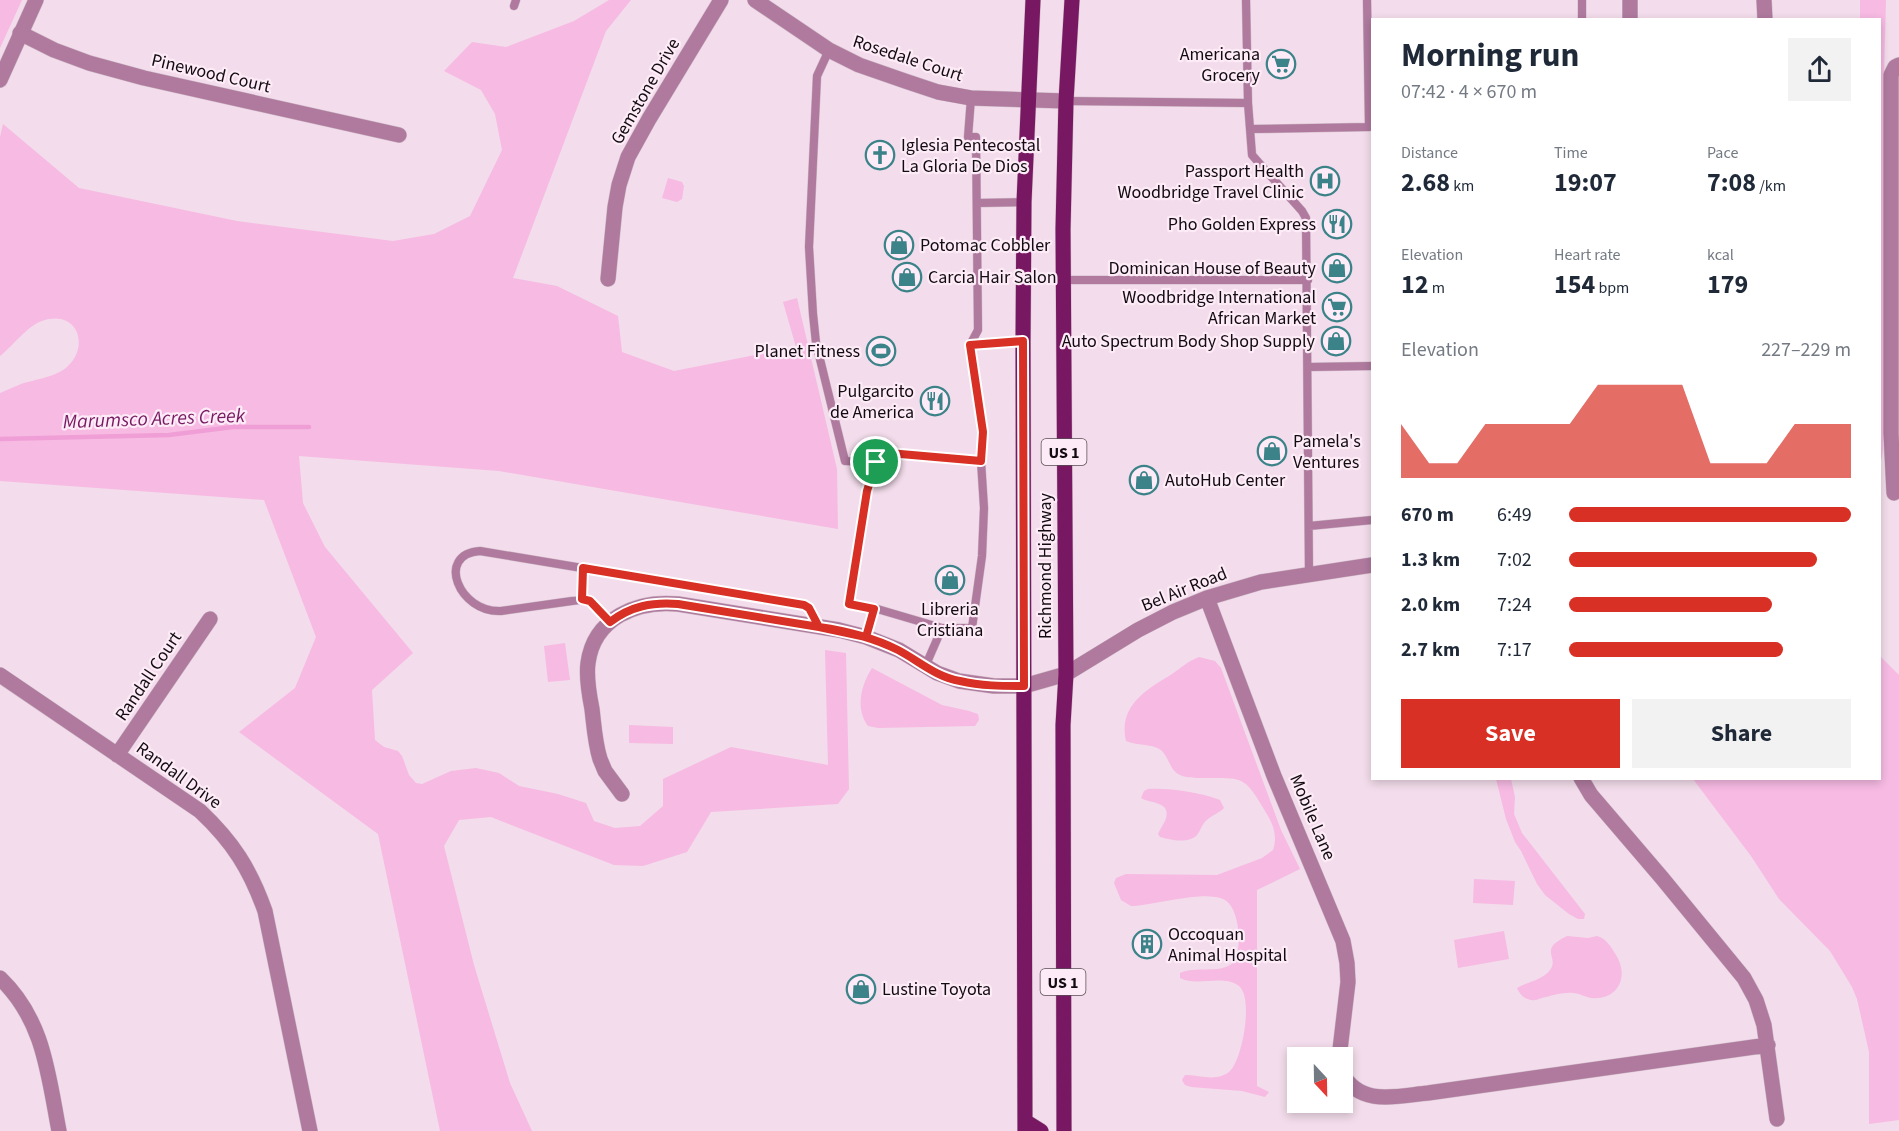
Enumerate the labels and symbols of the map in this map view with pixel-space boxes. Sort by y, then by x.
street label: Rosedale Court [849,29,966,88]
street label: Gemstone Drive [605,33,686,149]
place label: Americana Grocery [1180,42,1261,88]
street label: Pinewood Court [149,48,273,99]
supermarket icon: Americana Grocery [1265,48,1297,80]
place label: Iglesia Pentecostal La Gloria De Dios [901,133,1040,179]
church icon: Iglesia Pentecostal La Gloria De Dios [864,139,896,171]
place label: Passport Health Woodbridge Travel Clinic [1117,159,1304,205]
hospital icon: Passport Health Woodbridge Travel Clinic [1309,165,1341,197]
restaurant icon: Pho Golden Express [1321,208,1353,240]
place label: Pho Golden Express [1168,212,1316,237]
shop icon: Potomac Cobbler [883,229,915,261]
place label: Potomac Cobbler [920,233,1051,258]
shop icon: Dominican House of Beauty [1321,252,1353,284]
place label: Dominican House of Beauty [1108,256,1317,281]
shop icon: Carcia Hair Salon [891,261,923,293]
place label: Carcia Hair Salon [928,265,1057,290]
place label: Woodbridge International African Market [1122,285,1316,331]
supermarket icon: Woodbridge International African Market [1321,291,1353,323]
shop icon: Auto Spectrum Body Shop Supply [1320,325,1352,357]
place label: Auto Spectrum Body Shop Supply [1062,329,1316,354]
sports icon: Planet Fitness [865,335,897,367]
place label: Planet Fitness [755,339,860,364]
place label: Pulgarcito de America [830,379,914,425]
restaurant icon: Pulgarcito de America [919,385,951,417]
water label: Marumsco Acres Creek [62,402,246,436]
place label: Pamela's Ventures [1293,429,1361,475]
shop icon: Pamela's Ventures [1256,435,1288,467]
pin [850,436,901,487]
road number: US 1 [1042,439,1086,465]
shop icon: AutoHub Center [1128,464,1160,496]
place label: AutoHub Center [1165,468,1286,493]
street label: Richmond Highway [1033,492,1058,639]
street label: Bel Air Road [1138,561,1231,618]
shop icon: Libreria Cristiana [934,564,966,596]
place label: Libreria Cristiana [917,597,983,643]
street label: Randall Court [109,627,188,726]
street label: Randall Drive [131,736,227,815]
street label: Mobile Lane [1283,770,1342,864]
place label: Occoquan Animal Hospital [1168,922,1287,968]
building icon: Occoquan Animal Hospital [1131,928,1163,960]
road number: US 1 [1040,969,1086,995]
shop icon: Lustine Toyota [845,973,877,1005]
place label: Lustine Toyota [882,977,991,1002]
north arrow [1287,1047,1353,1113]

